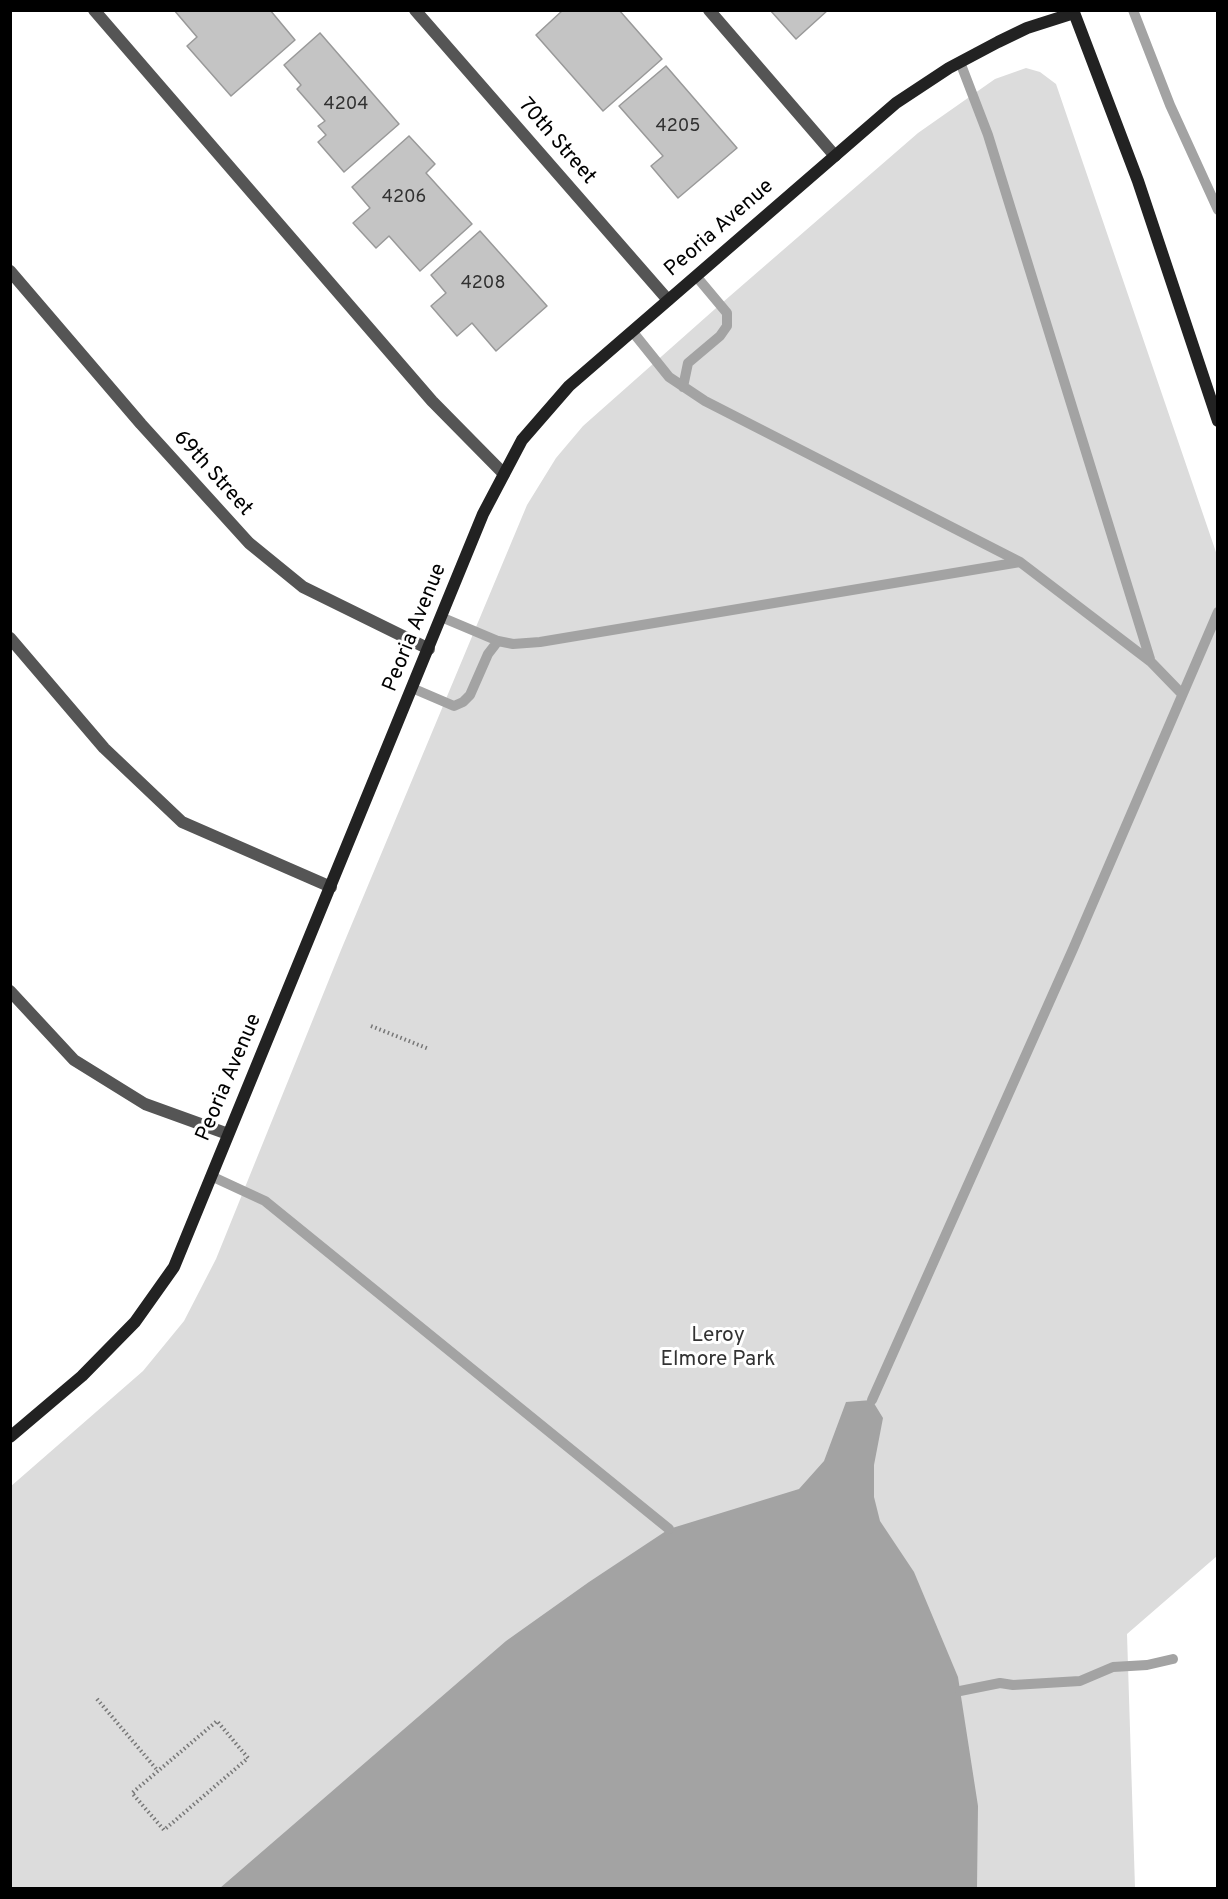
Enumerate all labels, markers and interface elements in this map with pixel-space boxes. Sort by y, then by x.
house number: 4204 [324,94,368,116]
street label: 70th Street [512,94,600,190]
house number: 4205 [656,116,700,138]
street label: Peoria Avenue [660,175,780,283]
house number: 4206 [382,187,426,209]
house number: 4208 [461,273,505,295]
street label: 69th Street [167,426,257,522]
street label: Peoria Avenue [379,560,453,696]
street label: Peoria Avenue [192,1010,268,1146]
park label: Leroy Elmore Park [660,1324,776,1374]

